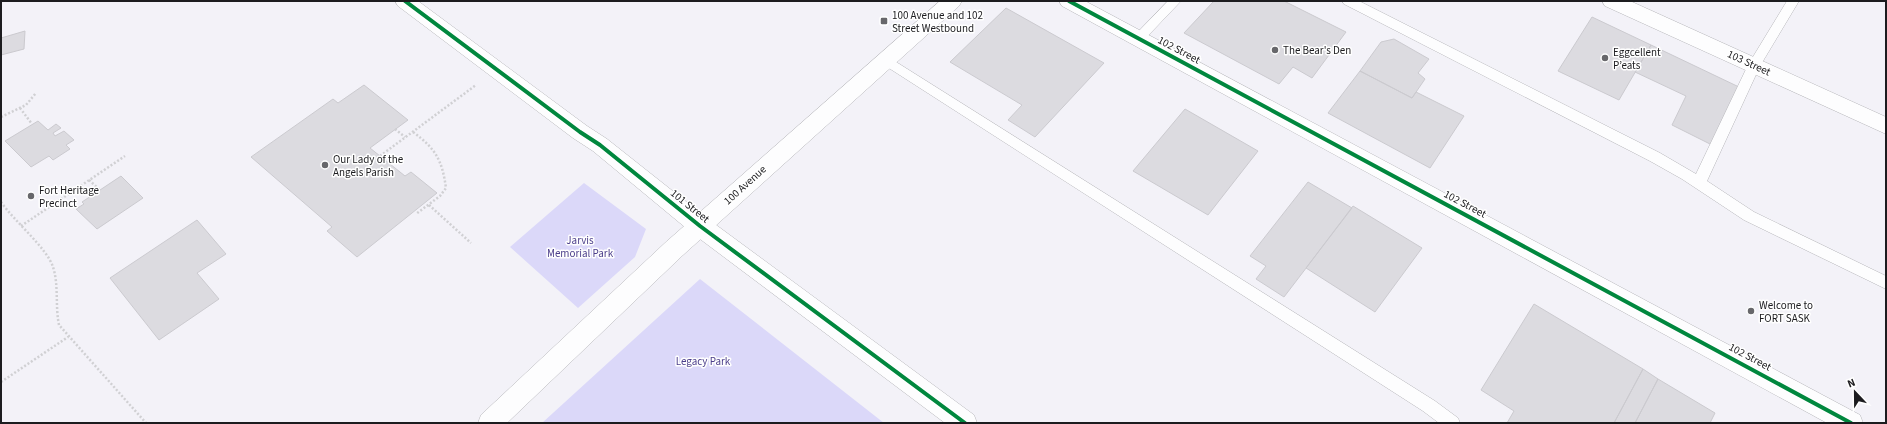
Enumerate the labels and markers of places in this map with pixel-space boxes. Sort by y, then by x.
place label: 100 Avenue and 102 Street Westbound [892,8,983,36]
marker: 100 Avenue and 102 Street Westbound [879,16,889,26]
place label: The Bear's Den [1283,43,1351,58]
marker: The Bear's Den [1270,45,1280,55]
place label: Eggcellent P’eats [1613,45,1661,73]
marker: Eggcellent P’eats [1600,53,1610,63]
place label: Our Lady of the Angels Parish [333,152,404,180]
marker: Our Lady of the Angels Parish [320,160,330,170]
place label: Fort Heritage Precinct [39,183,100,211]
marker: Fort Heritage Precinct [26,191,36,201]
place label: Welcome to FORT SASK [1759,298,1813,326]
marker: Welcome to FORT SASK [1746,306,1756,316]

